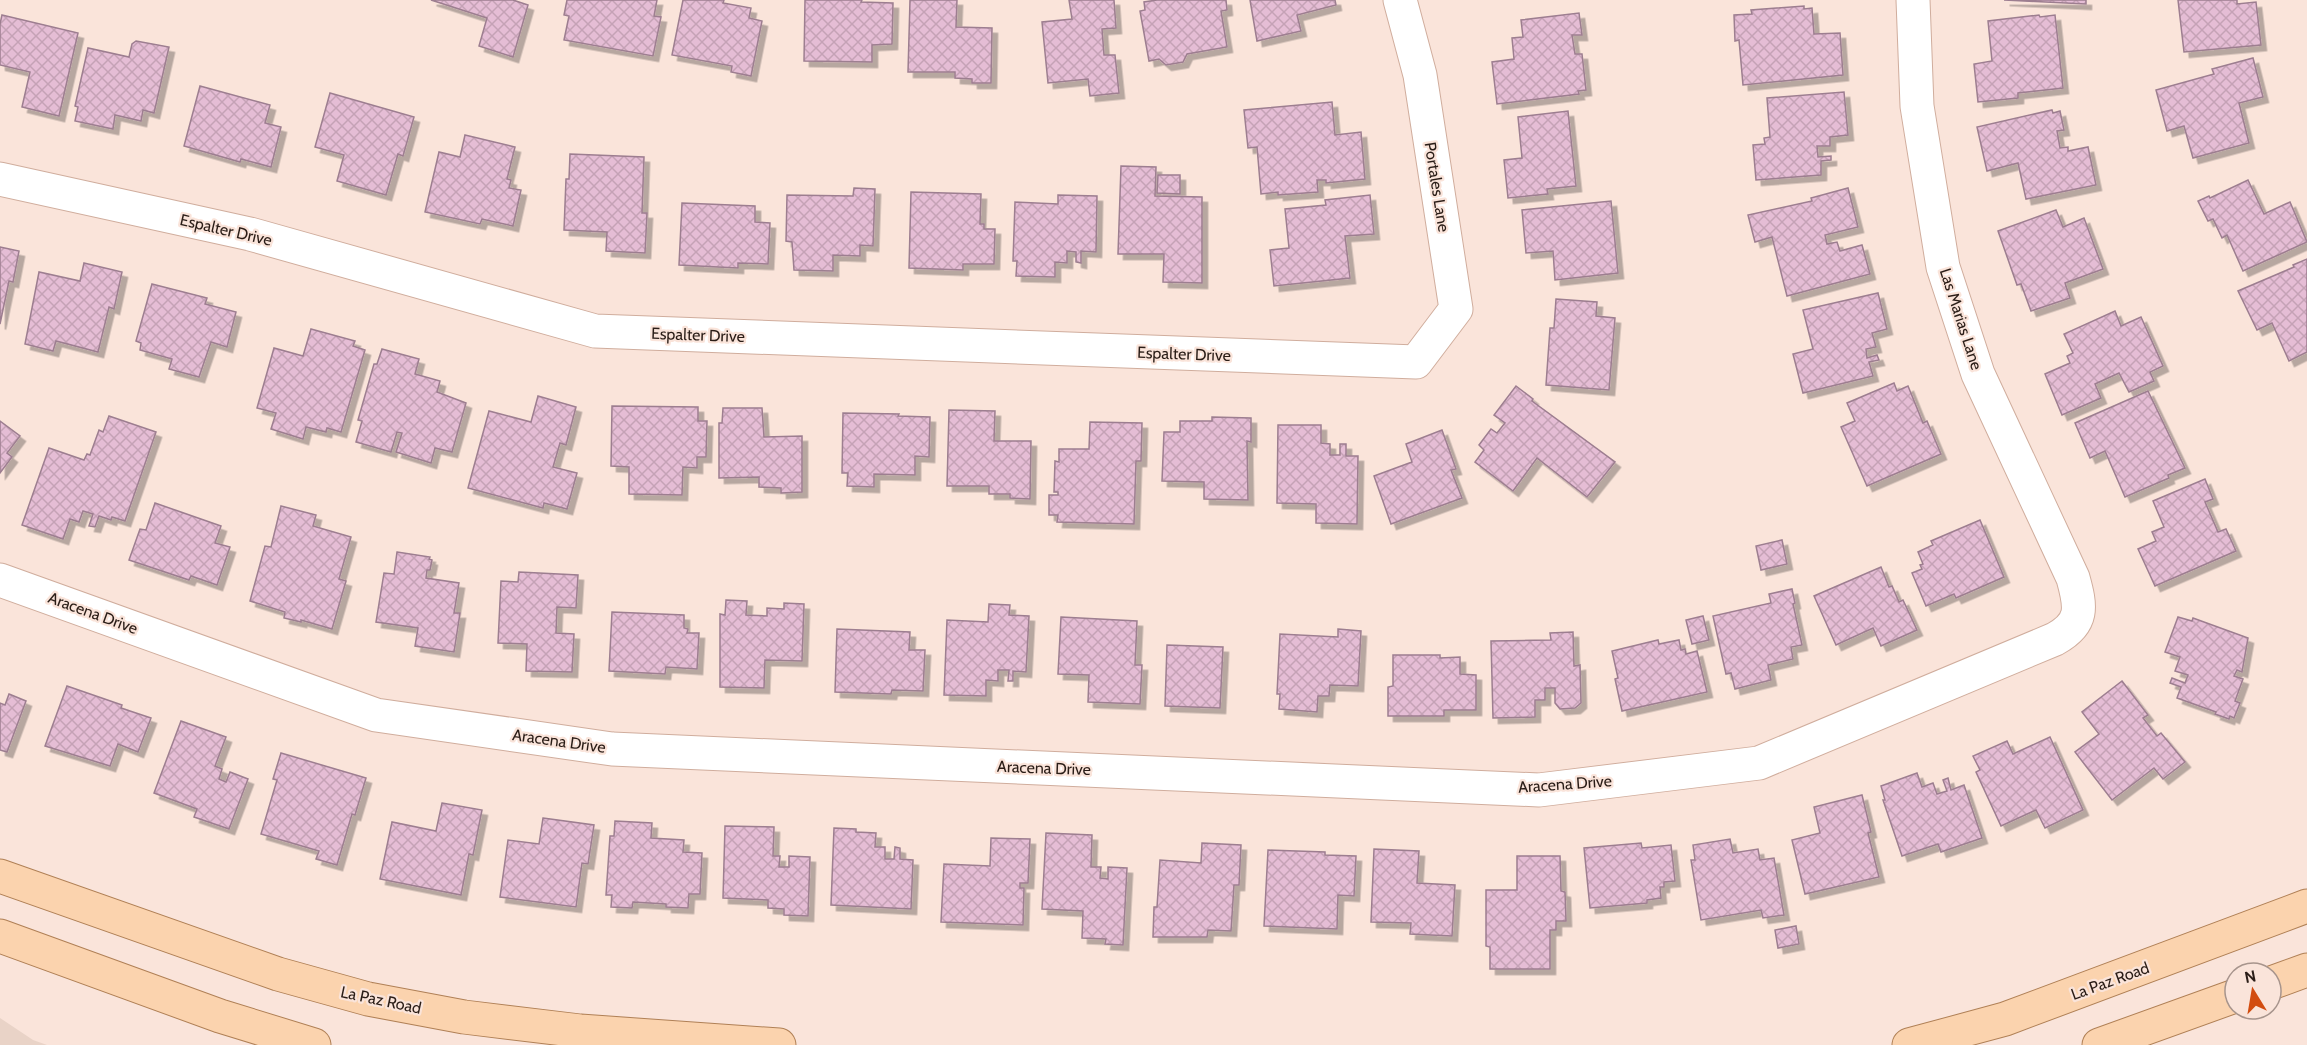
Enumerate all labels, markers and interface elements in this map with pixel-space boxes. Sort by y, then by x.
street label: Portales Lane [1421,141,1453,233]
street label: Espalter Drive [178,210,274,250]
street label: Las Marias Lane [1936,266,1986,372]
street label: Espalter Drive [651,324,745,346]
street label: Espalter Drive [1137,343,1231,365]
street label: Aracena Drive [46,588,140,638]
street label: Aracena Drive [511,725,607,757]
street label: Aracena Drive [997,757,1091,779]
street label: Aracena Drive [1517,771,1613,797]
street label: La Paz Road [2068,958,2152,1004]
north arrow [2223,961,2283,1021]
text: N [2243,966,2258,987]
street label: La Paz Road [339,982,423,1018]

